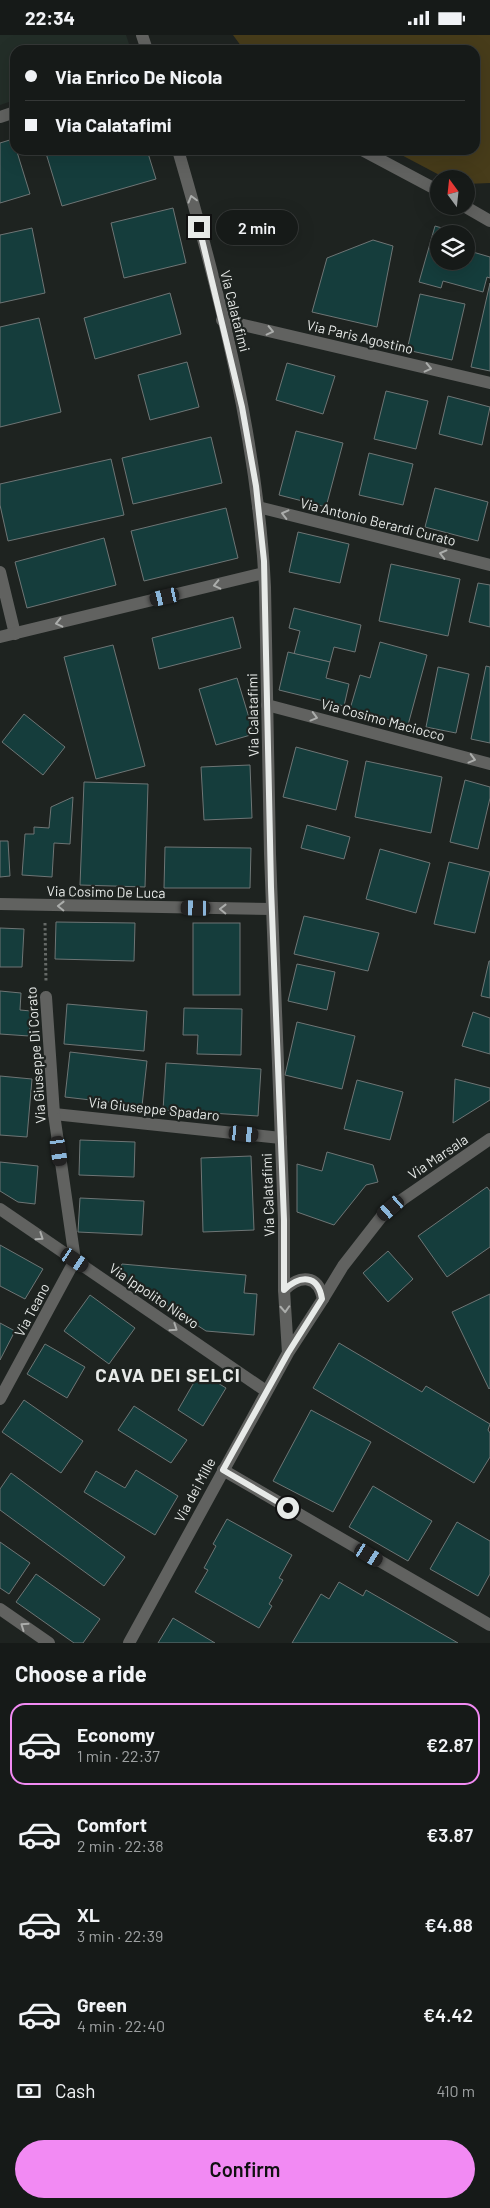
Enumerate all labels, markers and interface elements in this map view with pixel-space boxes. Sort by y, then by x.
text: 22:34 [25,6,75,29]
text: Via Enrico De Nicola [55,65,222,88]
text: Via Calatafimi [55,113,172,136]
north arrow [430,170,475,215]
map controls [430,170,475,270]
one-way arrow [187,194,198,203]
callout: 2 min [216,209,299,245]
route end [188,216,210,238]
text: 2 min [238,218,276,237]
button: layers [430,225,475,270]
street label: Via Calatafimi [217,268,254,353]
street label: Via Paris Agostino [305,316,415,357]
one-way arrow [265,325,274,336]
one-way arrow [423,362,432,373]
street label: Via Antonio Berardi Curato [298,494,458,549]
one-way arrow [281,509,290,520]
one-way arrow [439,549,447,559]
one-way arrow [213,579,221,590]
car [148,586,181,608]
one-way arrow [54,617,63,628]
street label: Via Calatafimi [243,673,262,757]
street label: Via Cosimo Maciocco [319,695,447,744]
one-way arrow [310,711,319,722]
one-way arrow [467,753,475,763]
street label: Via Cosimo De Luca [46,882,166,901]
car [180,900,211,916]
one-way arrow [57,901,64,911]
one-way arrow [219,903,227,914]
street label: Via Giuseppe Di Corato [22,986,49,1124]
street label: Via Giuseppe Spadaro [88,1093,220,1124]
car [228,1125,259,1143]
street label: Via Marsala [405,1130,471,1183]
car [49,1135,68,1167]
street label: Via Calatafimi [258,1153,277,1237]
car [374,1192,407,1224]
one-way arrow [35,1230,44,1240]
car [58,1245,91,1275]
street label: Via Ippolito Nievo [106,1259,202,1332]
street label: Via Teano [10,1280,53,1340]
one-way arrow [280,1305,291,1313]
one-way arrow [169,1322,178,1331]
district label: CAVA DEI SELCI [95,1363,241,1386]
street label: Via dei Mille [170,1455,219,1525]
route start [277,1497,299,1519]
car [352,1541,385,1569]
one-way arrow [21,1623,30,1632]
text: Choose a ride [15,1660,147,1686]
icon: car [17,1722,62,1767]
text: Economy [77,1723,155,1746]
text: €2.87 [426,1733,473,1756]
text: 1 min · 22:37 [77,1746,160,1765]
icon: car [17,1812,62,1857]
text: Comfort [77,1813,147,1836]
text: €3.87 [426,1823,473,1846]
text: 2 min · 22:38 [77,1836,164,1855]
icon: car [17,1902,62,1947]
text: XL [77,1903,100,1926]
text: €4.88 [424,1913,473,1936]
text: 3 min · 22:39 [77,1926,163,1945]
icon: car [17,1992,62,2037]
text: Green [77,1993,127,2016]
text: €4.42 [423,2003,473,2026]
text: 4 min · 22:40 [77,2016,165,2035]
icon: cash [15,2077,43,2105]
text: Cash [55,2079,96,2102]
text: 410 m [437,2081,475,2100]
button: Confirm [15,2140,475,2198]

